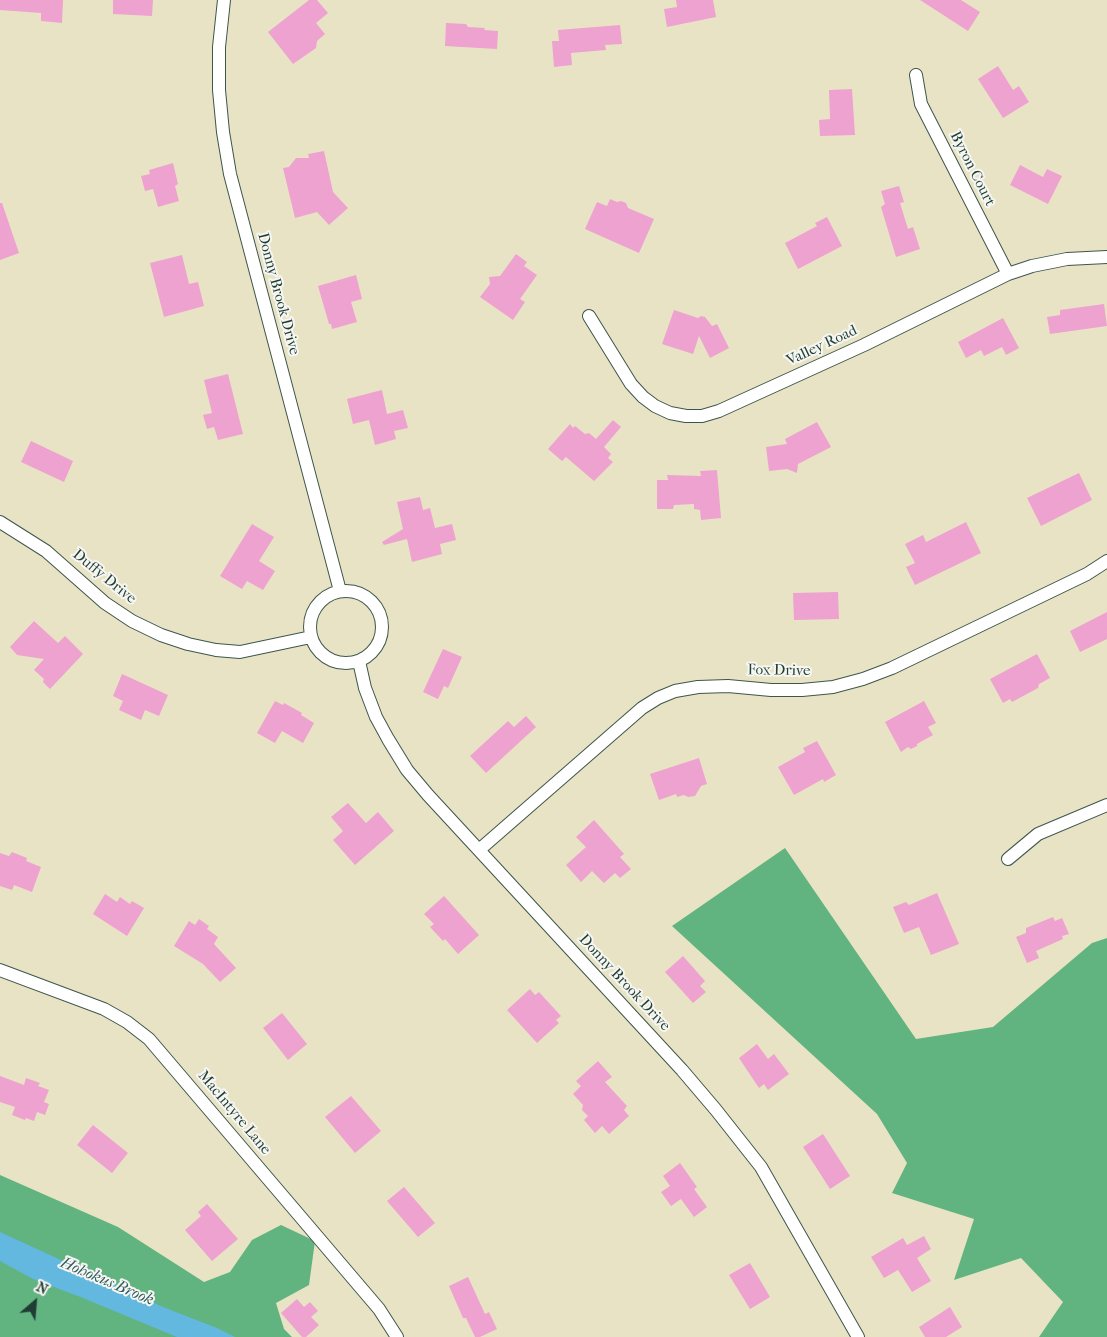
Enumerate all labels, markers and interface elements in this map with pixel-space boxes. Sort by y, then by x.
street label: Byron Court [946,129,998,209]
street label: Donny Brook Drive [253,231,303,357]
street label: Valley Road [784,322,860,370]
street label: Duffy Drive [69,546,139,608]
street label: Fox Drive [747,661,811,681]
street label: Donny Brook Drive [575,931,673,1035]
street label: MacIntyre Lane [194,1067,274,1159]
water label: Hohokus Brook [58,1254,156,1310]
north arrow [10,1277,60,1327]
text: N [33,1278,51,1298]

